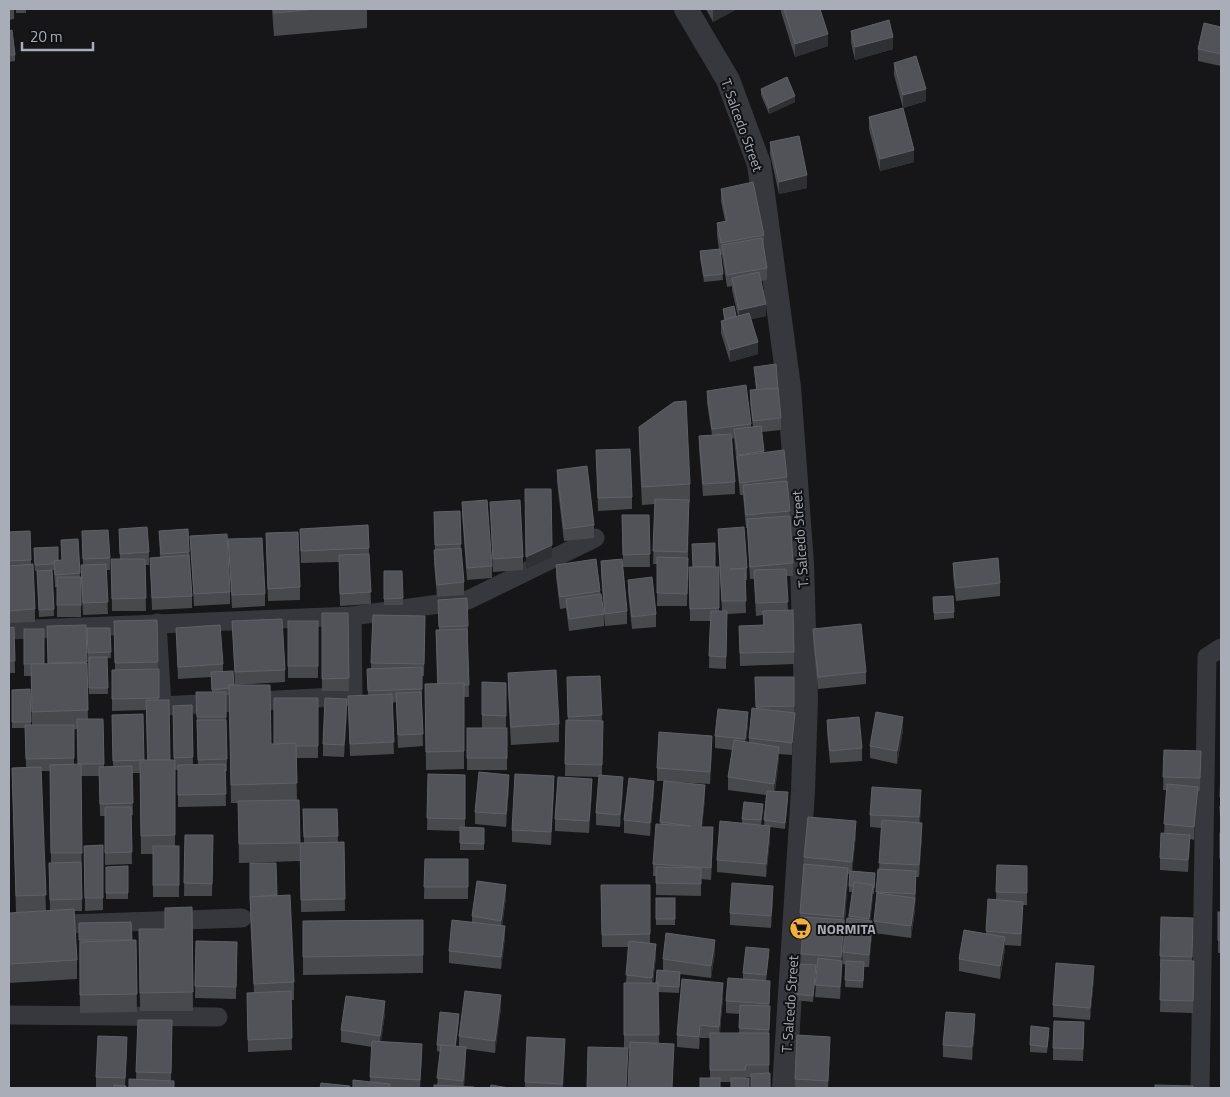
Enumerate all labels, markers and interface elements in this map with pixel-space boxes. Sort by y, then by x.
scale bar [22,20,94,52]
text: 20 m [30,25,63,48]
street label: T. Salcedo Street [716,75,769,174]
street label: T. Salcedo Street [786,490,813,588]
supermarket icon: NORMITA [789,917,813,941]
place label: NORMITA [817,918,876,939]
street label: T. Salcedo Street [776,955,803,1053]

